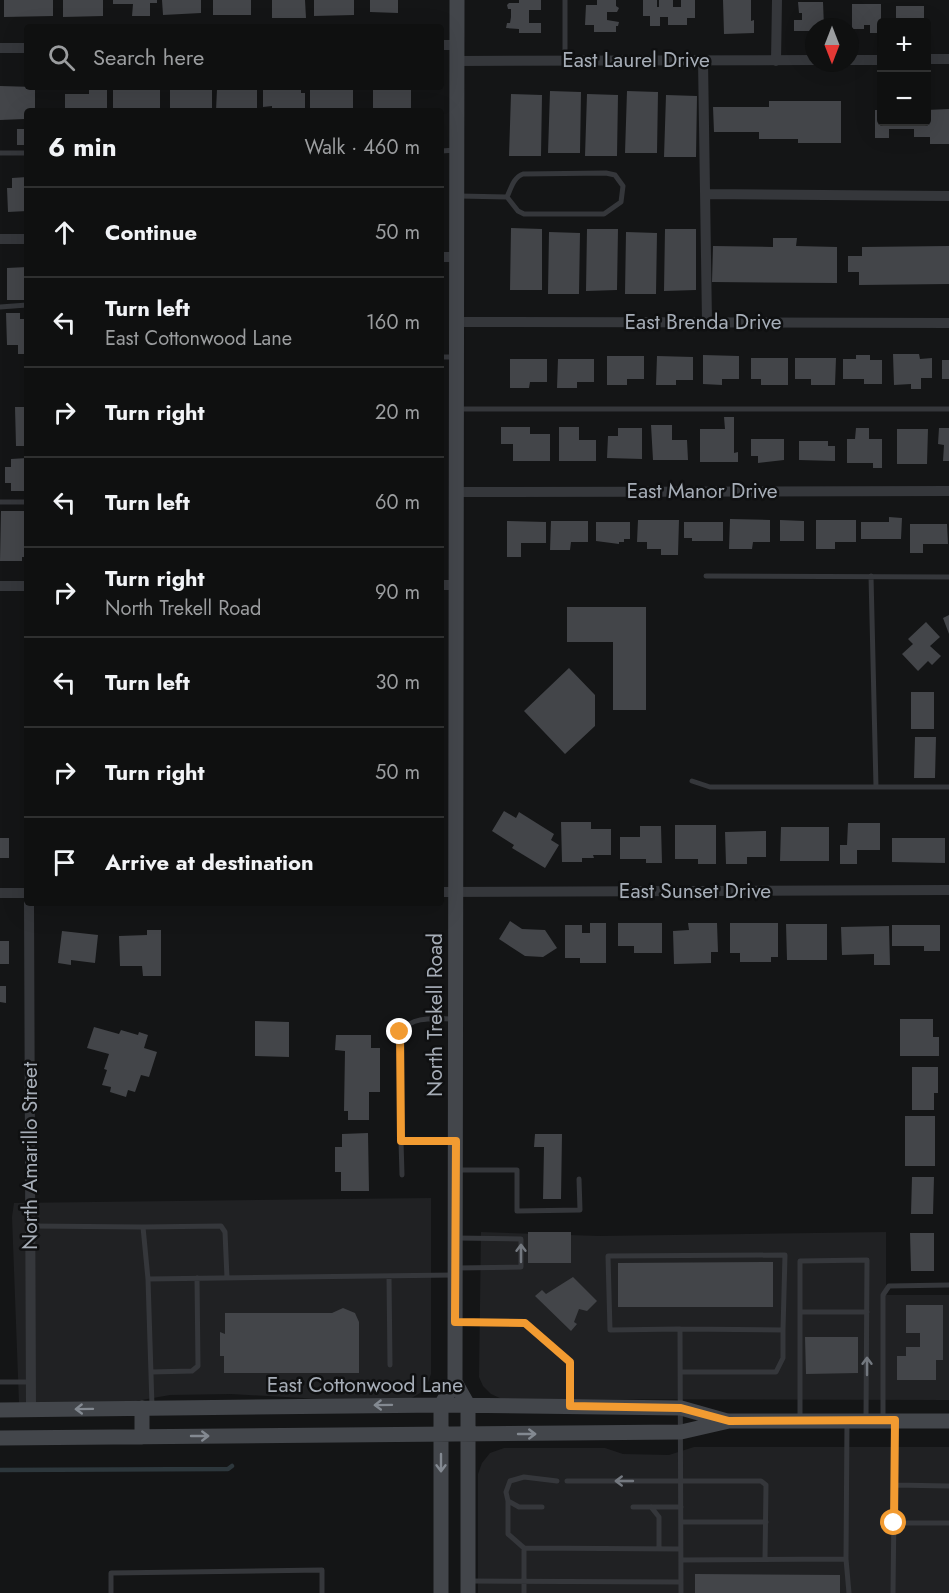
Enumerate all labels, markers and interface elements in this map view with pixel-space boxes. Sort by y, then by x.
north arrow [805,18,859,72]
map controls [877,18,931,126]
button: + [877,18,931,72]
search box [24,24,444,90]
icon: search [45,41,78,74]
text: Search here [93,41,204,73]
street label: East Laurel Drive [562,45,710,75]
button: − [877,72,931,126]
text: 6 min [48,128,117,166]
text: Walk · 460 m [304,133,420,162]
icon: ahead [48,216,81,249]
text: Continue [105,216,197,248]
text: 50 m [375,218,420,247]
text: Turn left [105,292,190,324]
icon: left [48,306,81,339]
street label: East Brenda Drive [625,307,782,337]
text: 160 m [366,308,420,337]
text: East Cottonwood Lane [105,324,292,353]
icon: right [48,396,81,429]
text: Turn right [105,396,205,428]
text: 20 m [375,398,420,427]
street label: East Manor Drive [626,476,778,506]
icon: left [48,486,81,519]
text: Turn left [105,486,190,518]
text: 60 m [375,488,420,517]
text: Turn right [105,562,205,594]
icon: right [48,576,81,609]
text: 90 m [375,578,420,607]
text: North Trekell Road [105,594,261,623]
icon: left [48,666,81,699]
text: Turn left [105,666,190,698]
text: 30 m [375,668,420,697]
icon: right [48,756,81,789]
text: Turn right [105,756,205,788]
text: 50 m [375,758,420,787]
icon: arrive [48,846,81,879]
text: Arrive at destination [105,846,314,878]
street label: East Sunset Drive [619,876,771,906]
street label: North Trekell Road [420,933,450,1097]
route end [386,1018,412,1044]
street label: North Amarillo Street [15,1062,45,1250]
one-way arrow [515,1244,527,1264]
one-way arrow [861,1357,873,1377]
street label: East Cottonwood Lane [267,1370,463,1400]
one-way arrow [373,1400,393,1411]
one-way arrow [74,1403,94,1414]
one-way arrow [517,1428,537,1440]
one-way arrow [190,1430,210,1442]
one-way arrow [435,1453,447,1473]
one-way arrow [614,1475,634,1487]
route start [880,1509,906,1535]

